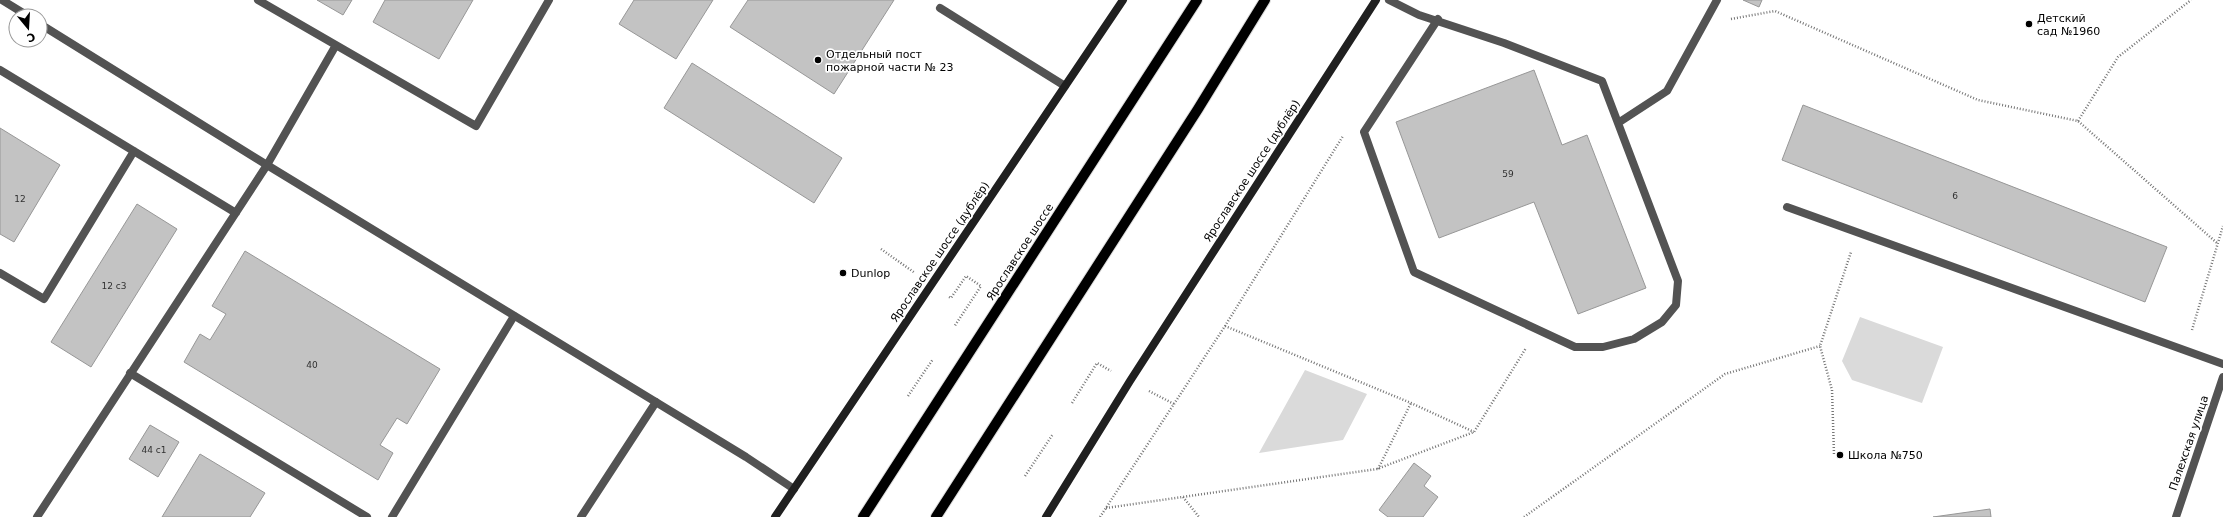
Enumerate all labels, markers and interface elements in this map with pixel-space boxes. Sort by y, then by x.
north arrow [8,8,48,48]
place label: Детский сад №1960 [2037,12,2100,38]
marker: Детский сад №1960 [2024,19,2034,29]
text: С [25,30,37,44]
place label: Отдельный пост пожарной части № 23 [826,48,953,74]
marker: Отдельный пост пожарной части № 23 [813,55,823,65]
street label: Ярославское шоссе (дублёр) [1201,98,1303,244]
house number: 59 [1502,169,1514,179]
street label: Ярославское шоссе (дублёр) [888,179,992,325]
house number: 6 [1952,191,1958,201]
house number: 12 [14,194,26,204]
street label: Ярославское шоссе [984,201,1056,303]
place label: Dunlop [851,267,890,280]
marker: Dunlop [838,268,848,278]
house number: 12 с3 [102,281,127,291]
house number: 40 [306,360,318,370]
street label: Палехская улица [2167,394,2211,492]
house number: 44 с1 [142,445,167,455]
place label: Школа №750 [1848,449,1923,462]
marker: Школа №750 [1835,450,1845,460]

